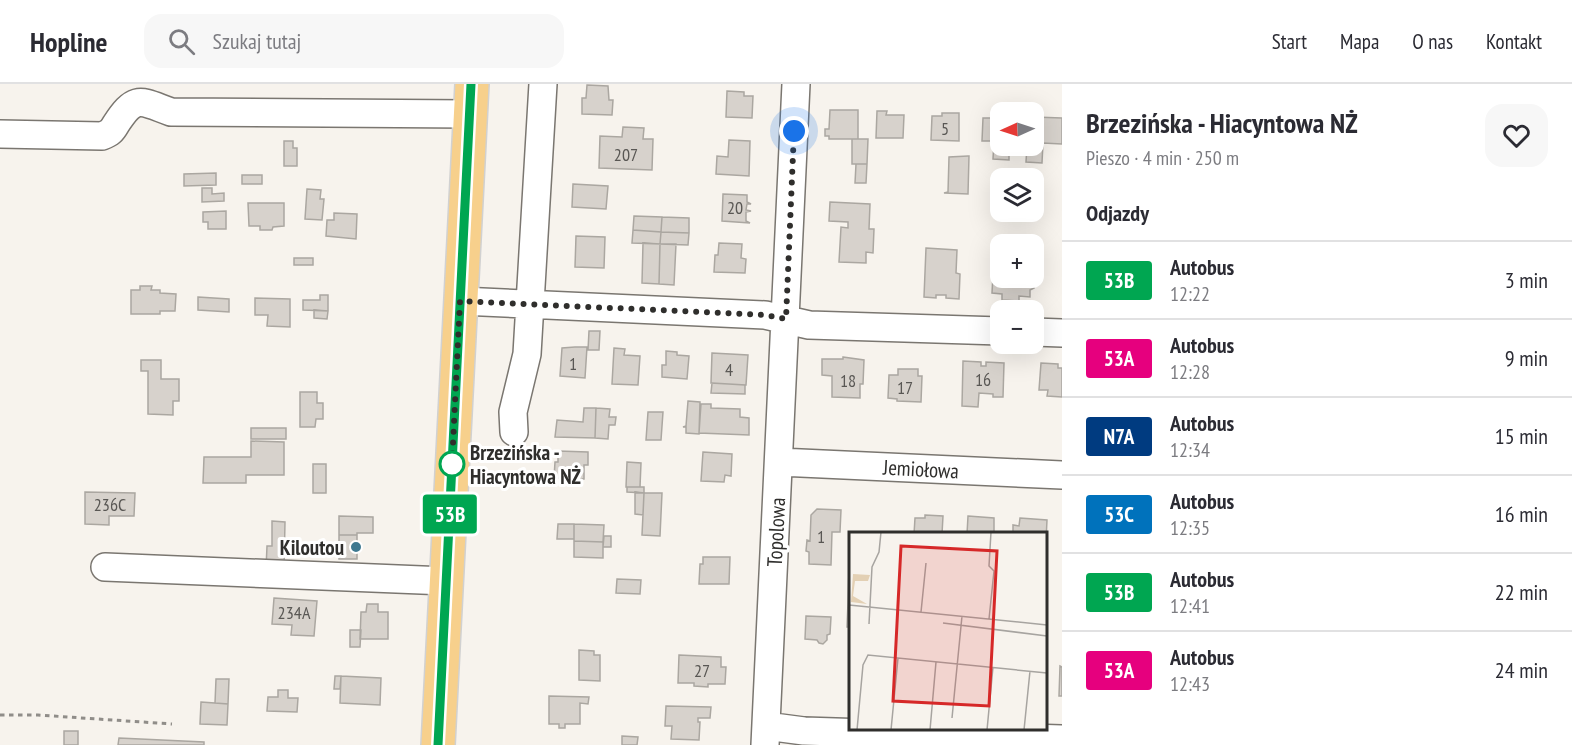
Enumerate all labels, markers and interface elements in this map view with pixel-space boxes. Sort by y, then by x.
search box [144,14,564,68]
text: Hopline [30,23,108,60]
icon: search [165,25,198,58]
text: Szukaj tutaj [213,27,301,55]
text: Start [1272,28,1307,55]
text: Mapa [1340,28,1379,55]
text: O nas [1412,28,1453,55]
text: Kontakt [1486,28,1542,55]
north arrow [990,102,1044,156]
map controls [990,102,1044,354]
text: Brzezińska - Hiacyntowa NŻ [1086,104,1358,141]
button: heart [1485,104,1548,167]
your location [779,116,809,146]
house number: 5 [941,117,949,140]
house number: 207 [614,143,638,166]
text: Pieszo · 4 min · 250 m [1086,145,1239,171]
button: layers [990,168,1044,222]
house number: 20 [727,196,743,219]
text: Odjazdy [1086,199,1149,227]
button: + [990,234,1044,288]
text: Autobus [1170,253,1234,281]
text: 3 min [1505,266,1548,294]
text: 53B [1104,267,1134,294]
text: 12:22 [1170,281,1210,307]
button: − [990,300,1044,354]
text: Autobus [1170,331,1234,359]
text: 9 min [1505,344,1548,372]
text: 53A [1104,345,1134,372]
house number: 1 [569,352,577,375]
house number: 4 [725,358,733,381]
text: 12:28 [1170,359,1210,385]
house number: 16 [975,368,991,391]
house number: 18 [840,369,856,392]
house number: 17 [897,376,913,399]
text: Autobus [1170,409,1234,437]
text: 15 min [1495,422,1548,450]
text: N7A [1104,423,1134,450]
text: 12:34 [1170,437,1210,463]
place label: Brzezińska - Hiacyntowa NŻ [470,439,581,490]
marker: Brzezińska - Hiacyntowa NŻ [439,451,465,477]
street label: Jemiołowa [882,453,959,484]
text: Autobus [1170,487,1234,515]
house number: 236C [94,493,126,516]
line badge: 53B [416,494,484,534]
street label: Topolowa [761,497,791,567]
text: 16 min [1495,500,1548,528]
text: 53B [435,501,465,528]
text: 53C [1104,501,1134,528]
text: 12:35 [1170,515,1210,541]
house number: 1 [817,525,825,548]
inset map [849,532,1047,730]
place label: Kiloutou [280,534,344,561]
marker: Kiloutou [349,540,363,554]
text: Autobus [1170,565,1234,593]
text: 22 min [1495,578,1548,606]
text: 53B [1104,579,1134,606]
text: 12:41 [1170,593,1210,619]
house number: 234A [278,601,311,624]
text: Autobus [1170,643,1234,671]
text: 24 min [1495,656,1548,684]
text: 53A [1104,657,1134,684]
house number: 27 [694,659,710,682]
text: 12:43 [1170,671,1210,697]

